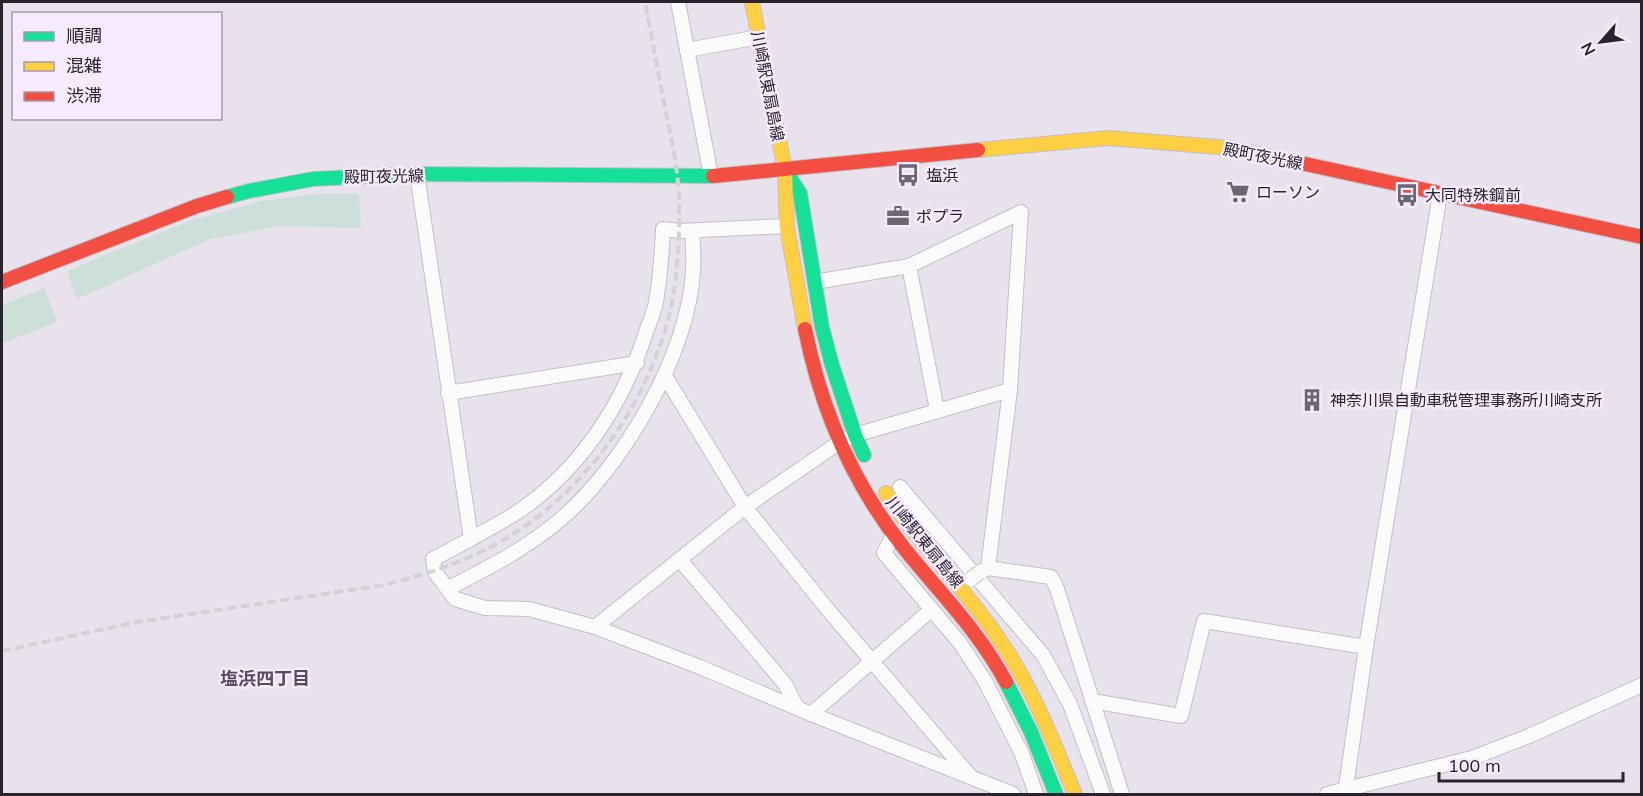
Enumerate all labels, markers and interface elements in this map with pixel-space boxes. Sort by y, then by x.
legend [12,12,222,120]
north arrow [1571,12,1631,72]
text: 順調 [66,24,102,47]
street label: 川崎駅東扇島線 [747,29,789,143]
text: N [1576,39,1599,59]
text: 混雑 [66,54,102,77]
text: 渋滞 [66,84,102,107]
street label: 殿町夜光線 [1222,139,1304,173]
bus stop icon: 塩浜 [895,162,921,188]
street label: 殿町夜光線 [344,165,424,187]
place label: 塩浜 [926,165,958,185]
supermarket icon: ローソン [1225,179,1251,205]
place label: ローソン [1256,182,1320,202]
bus stop icon: 大同特殊鋼前 [1394,182,1420,208]
place label: 大同特殊鋼前 [1425,185,1521,205]
office icon: ポプラ [885,203,911,229]
place label: ポプラ [916,206,964,226]
building icon: 神奈川県自動車税管理事務所川崎支所 [1299,387,1325,413]
place label: 神奈川県自動車税管理事務所川崎支所 [1330,390,1602,410]
street label: 川崎駅東扇島線 [882,492,968,592]
district label: 塩浜四丁目 [220,667,310,690]
scale bar [1439,745,1624,783]
text: 100 m [1448,754,1501,777]

